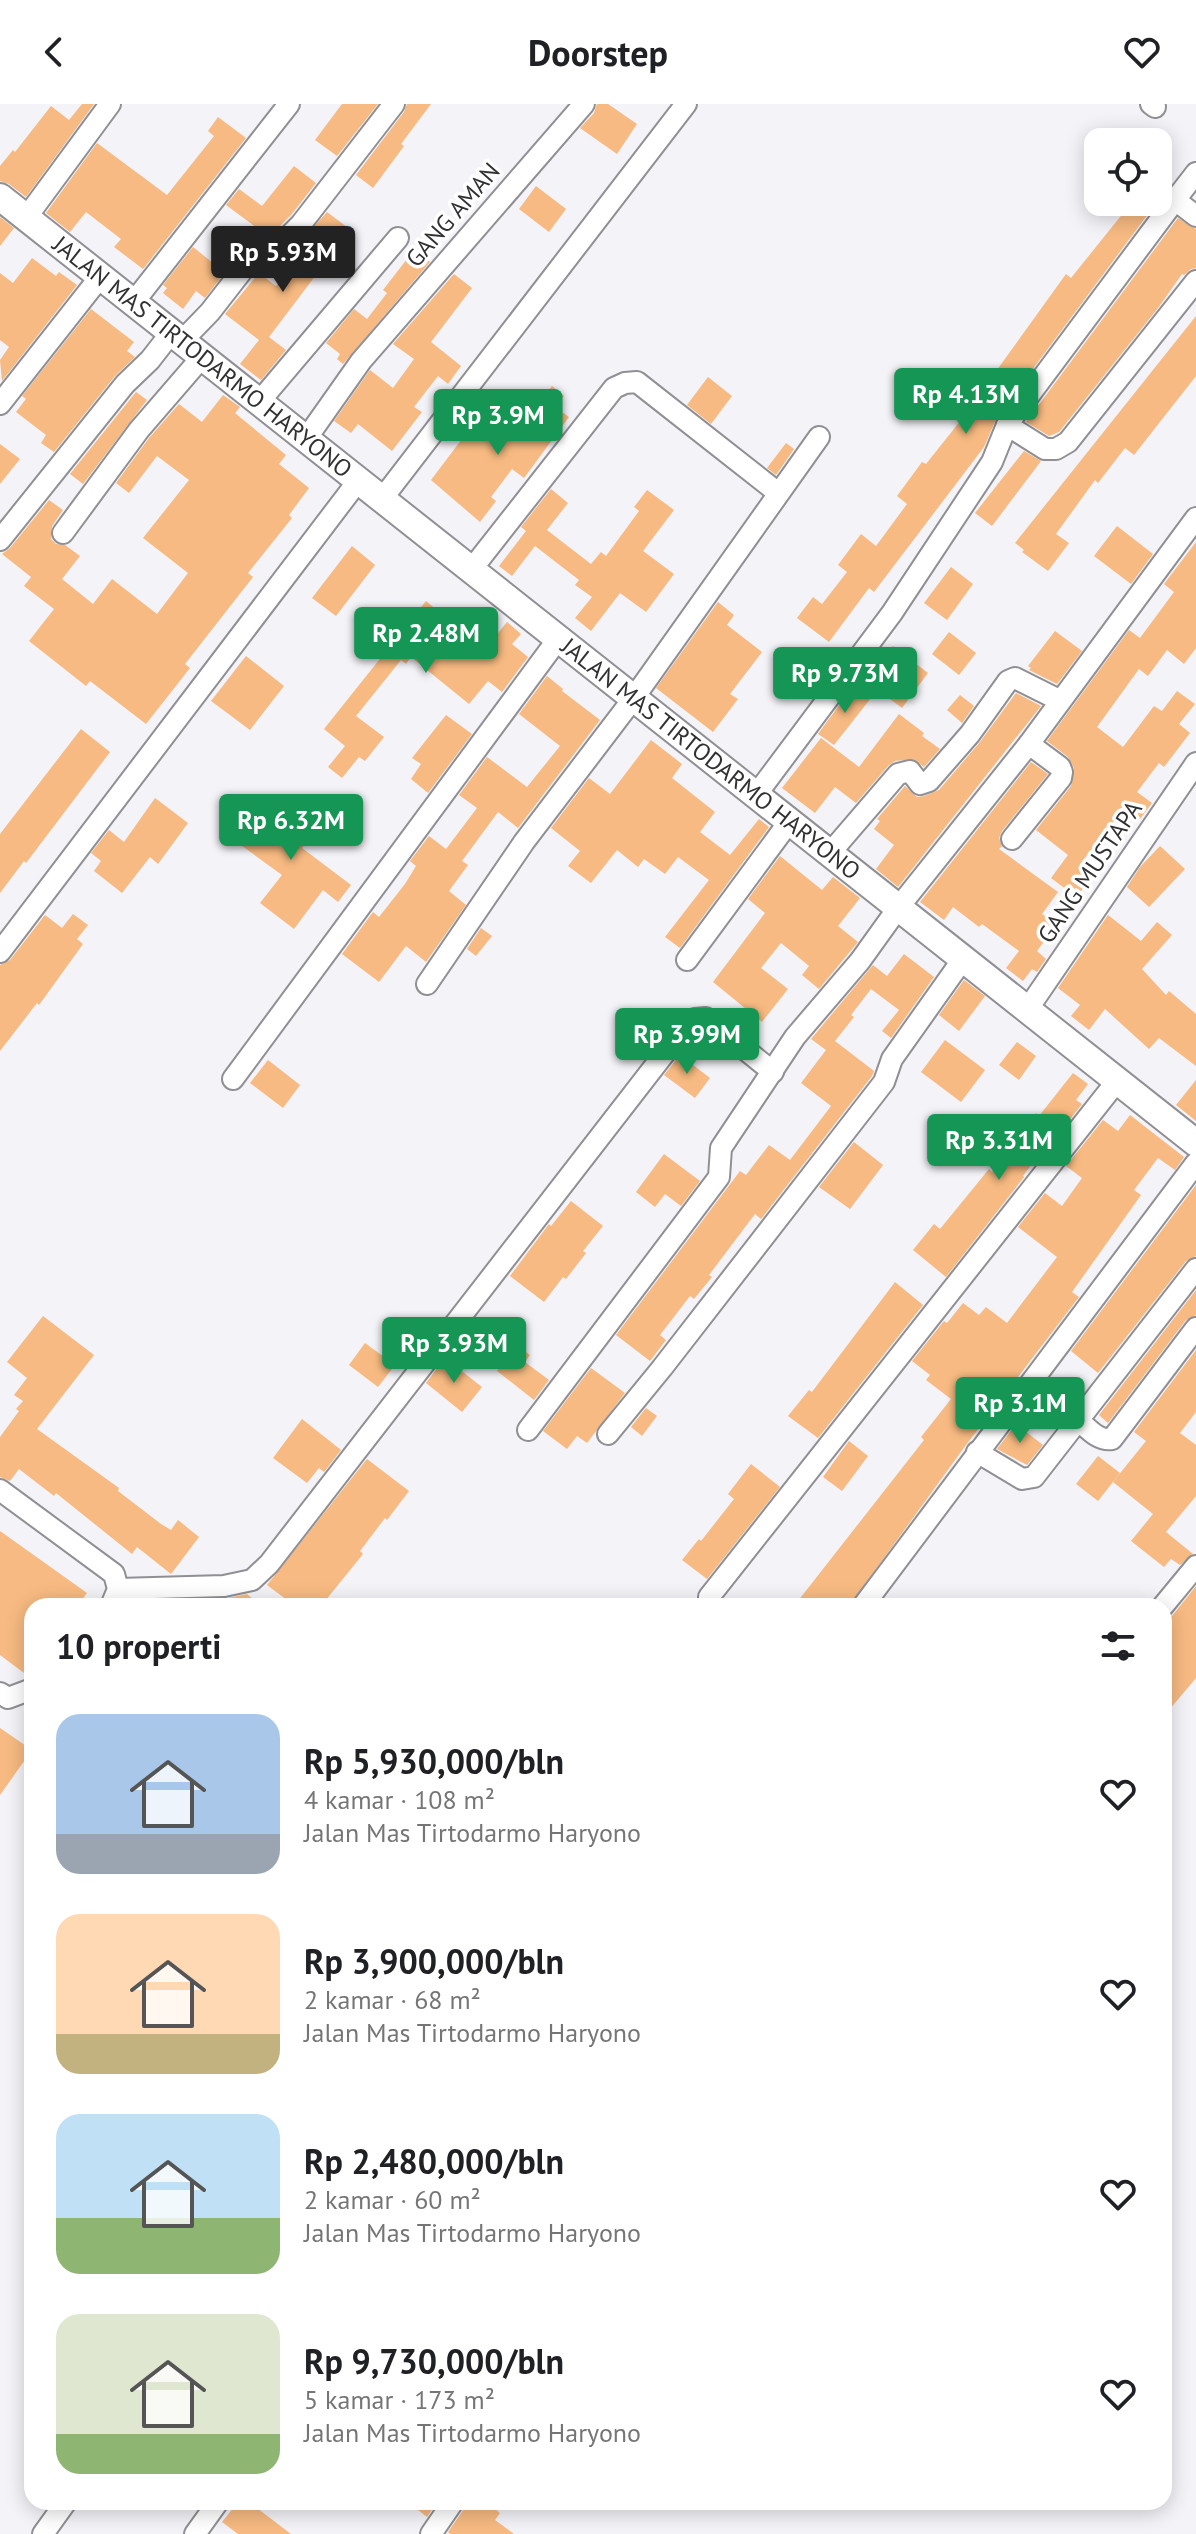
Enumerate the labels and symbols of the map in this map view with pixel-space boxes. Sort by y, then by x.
street label: GANG AMAN [399,156,506,273]
pin: Rp 5.93M [200,226,366,294]
street label: JALAN MAS TIRTODARMO HARYONO [46,228,359,485]
pin: Rp 4.13M [883,368,1049,436]
pin: Rp 3.9M [424,389,572,457]
pin: Rp 2.48M [343,607,509,675]
street label: JALAN MAS TIRTODARMO HARYONO [554,630,867,887]
pin: Rp 9.73M [762,647,928,715]
pin: Rp 6.32M [208,794,374,862]
street label: GANG MUSTAPA [1031,795,1149,949]
pin: Rp 3.99M [604,1008,770,1076]
pin: Rp 3.31M [916,1114,1082,1182]
pin: Rp 3.93M [371,1317,537,1385]
pin: Rp 3.1M [946,1377,1094,1445]

